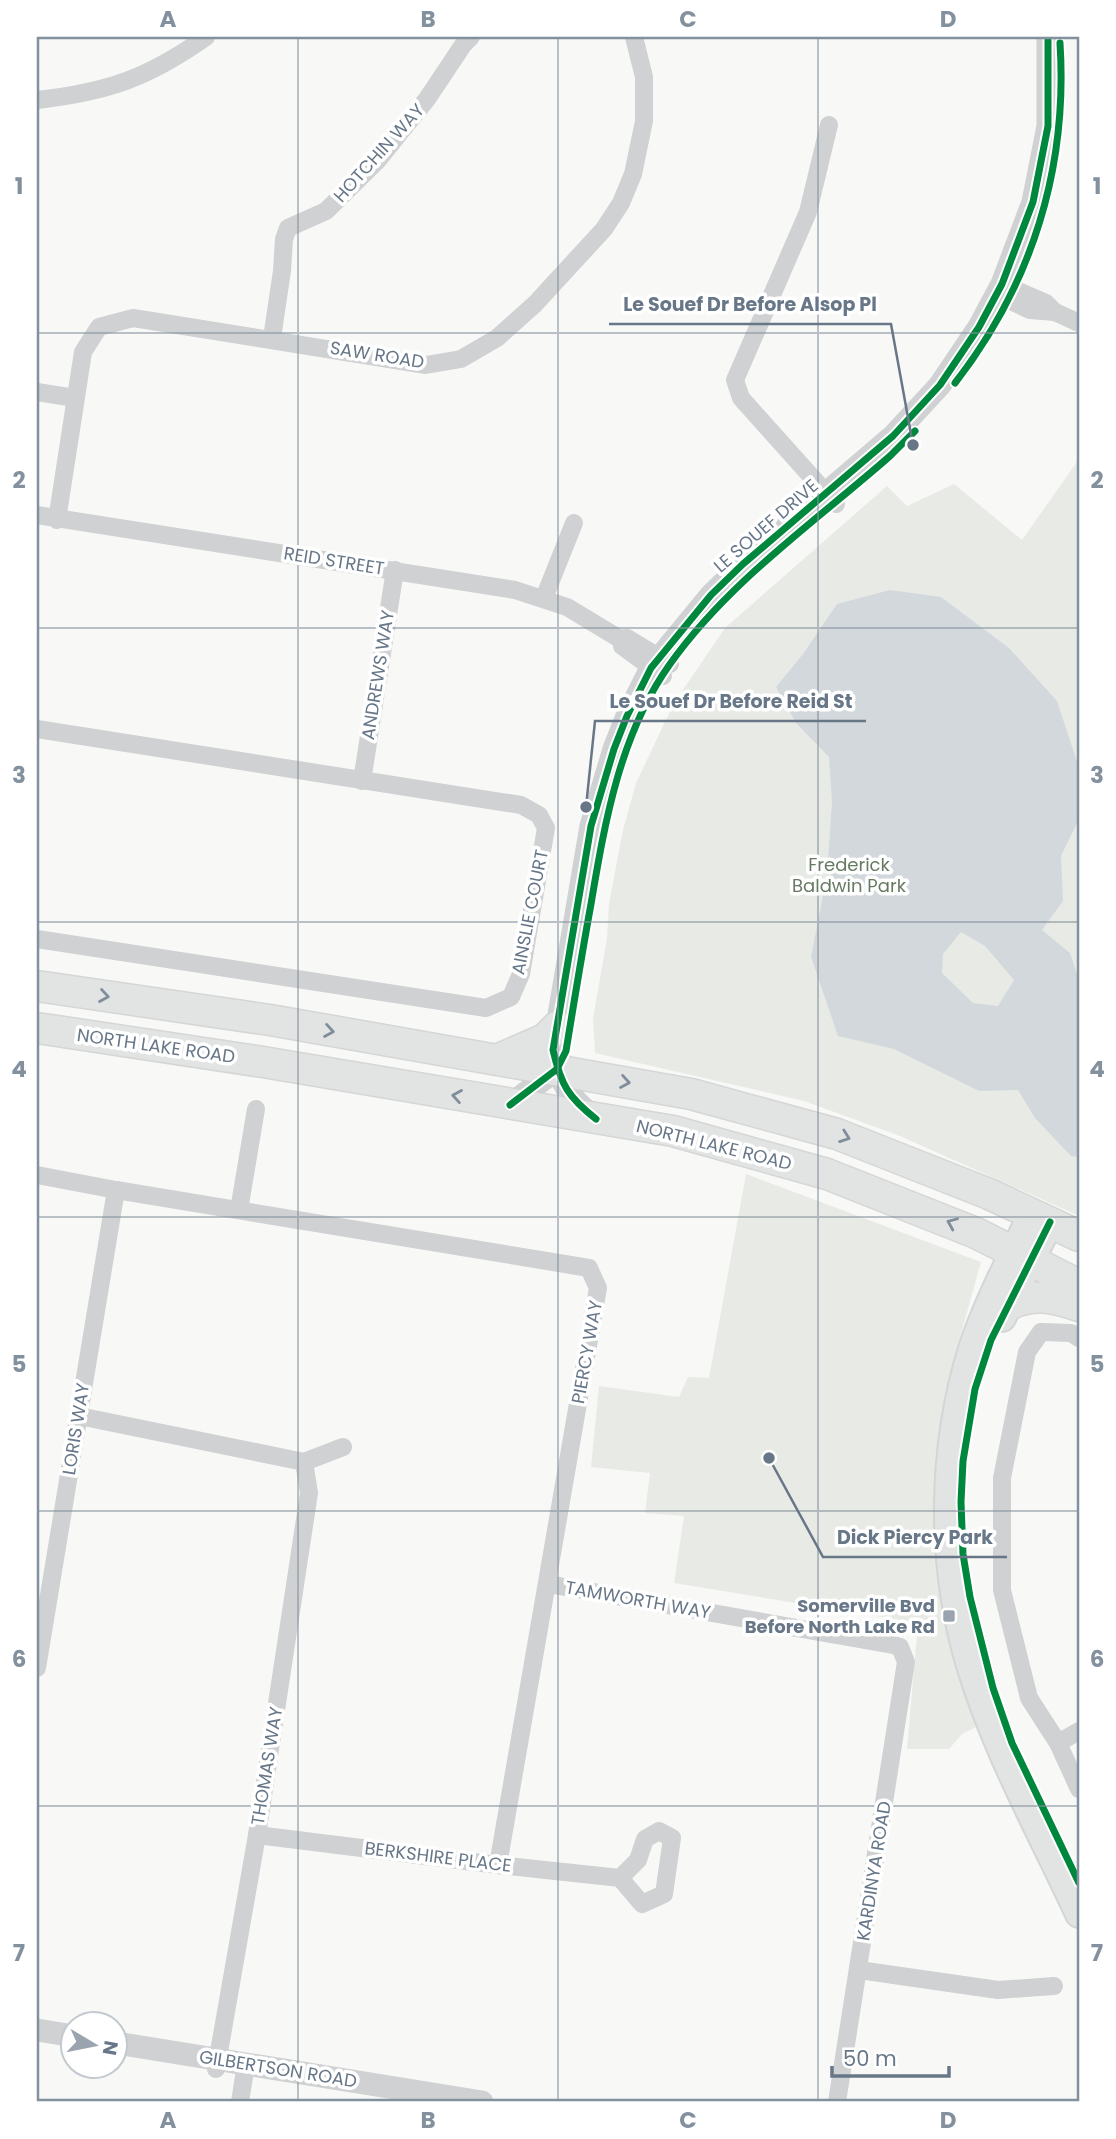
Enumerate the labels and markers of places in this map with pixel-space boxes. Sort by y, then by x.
callout: Le Souef Dr Before Alsop Pl [609,284,891,324]
callout: Le Souef Dr Before Reid St [595,681,866,721]
callout: Dick Piercy Park [823,1517,1007,1557]
place label: Somerville Bvd Before North Lake Rd [745,1593,935,1639]
marker: Somerville Bvd Before North Lake Rd [941,1608,957,1624]

